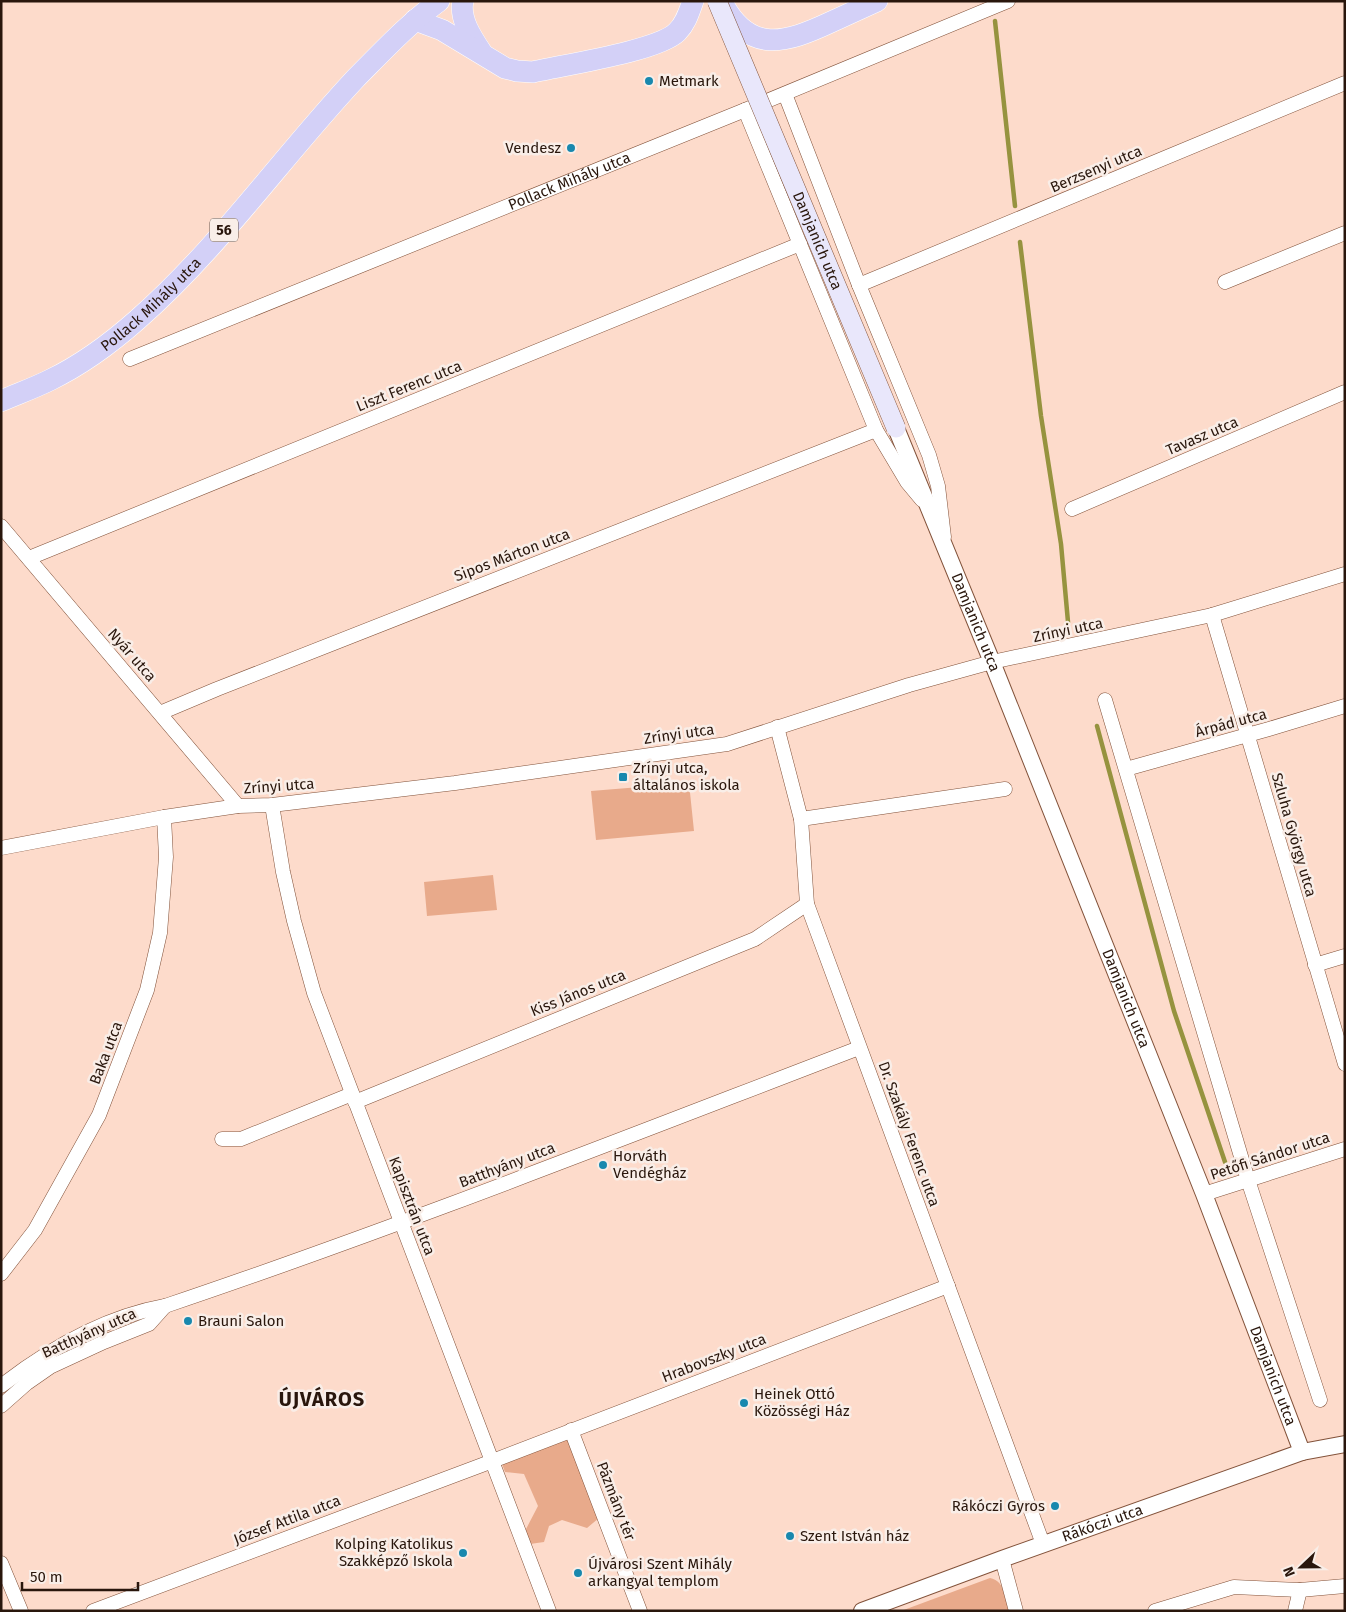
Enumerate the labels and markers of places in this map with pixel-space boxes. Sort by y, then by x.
place label: Metmark [659,72,719,90]
marker: Metmark [643,75,655,87]
place label: Vendesz [505,139,561,157]
marker: Vendesz [565,142,577,154]
place label: Zrínyi utca, általános iskola [633,759,740,794]
marker: Zrínyi utca, általános iskola [617,771,629,783]
place label: Horváth Vendégház [613,1147,687,1182]
marker: Horváth Vendégház [597,1159,609,1171]
place label: Brauni Salon [198,1312,284,1330]
marker: Brauni Salon [182,1315,194,1327]
place label: Heinek Ottó Közösségi Ház [754,1385,850,1420]
marker: Heinek Ottó Közösségi Ház [738,1397,750,1409]
place label: Rákóczi Gyros [952,1497,1045,1515]
marker: Rákóczi Gyros [1049,1500,1061,1512]
place label: Szent István ház [800,1527,910,1545]
marker: Szent István ház [784,1530,796,1542]
place label: Kolping Katolikus Szakképző Iskola [335,1535,453,1570]
marker: Kolping Katolikus Szakképző Iskola [457,1547,469,1559]
place label: Újvárosi Szent Mihály arkangyal templom [588,1555,733,1590]
marker: Újvárosi Szent Mihály arkangyal templom [572,1567,584,1579]

